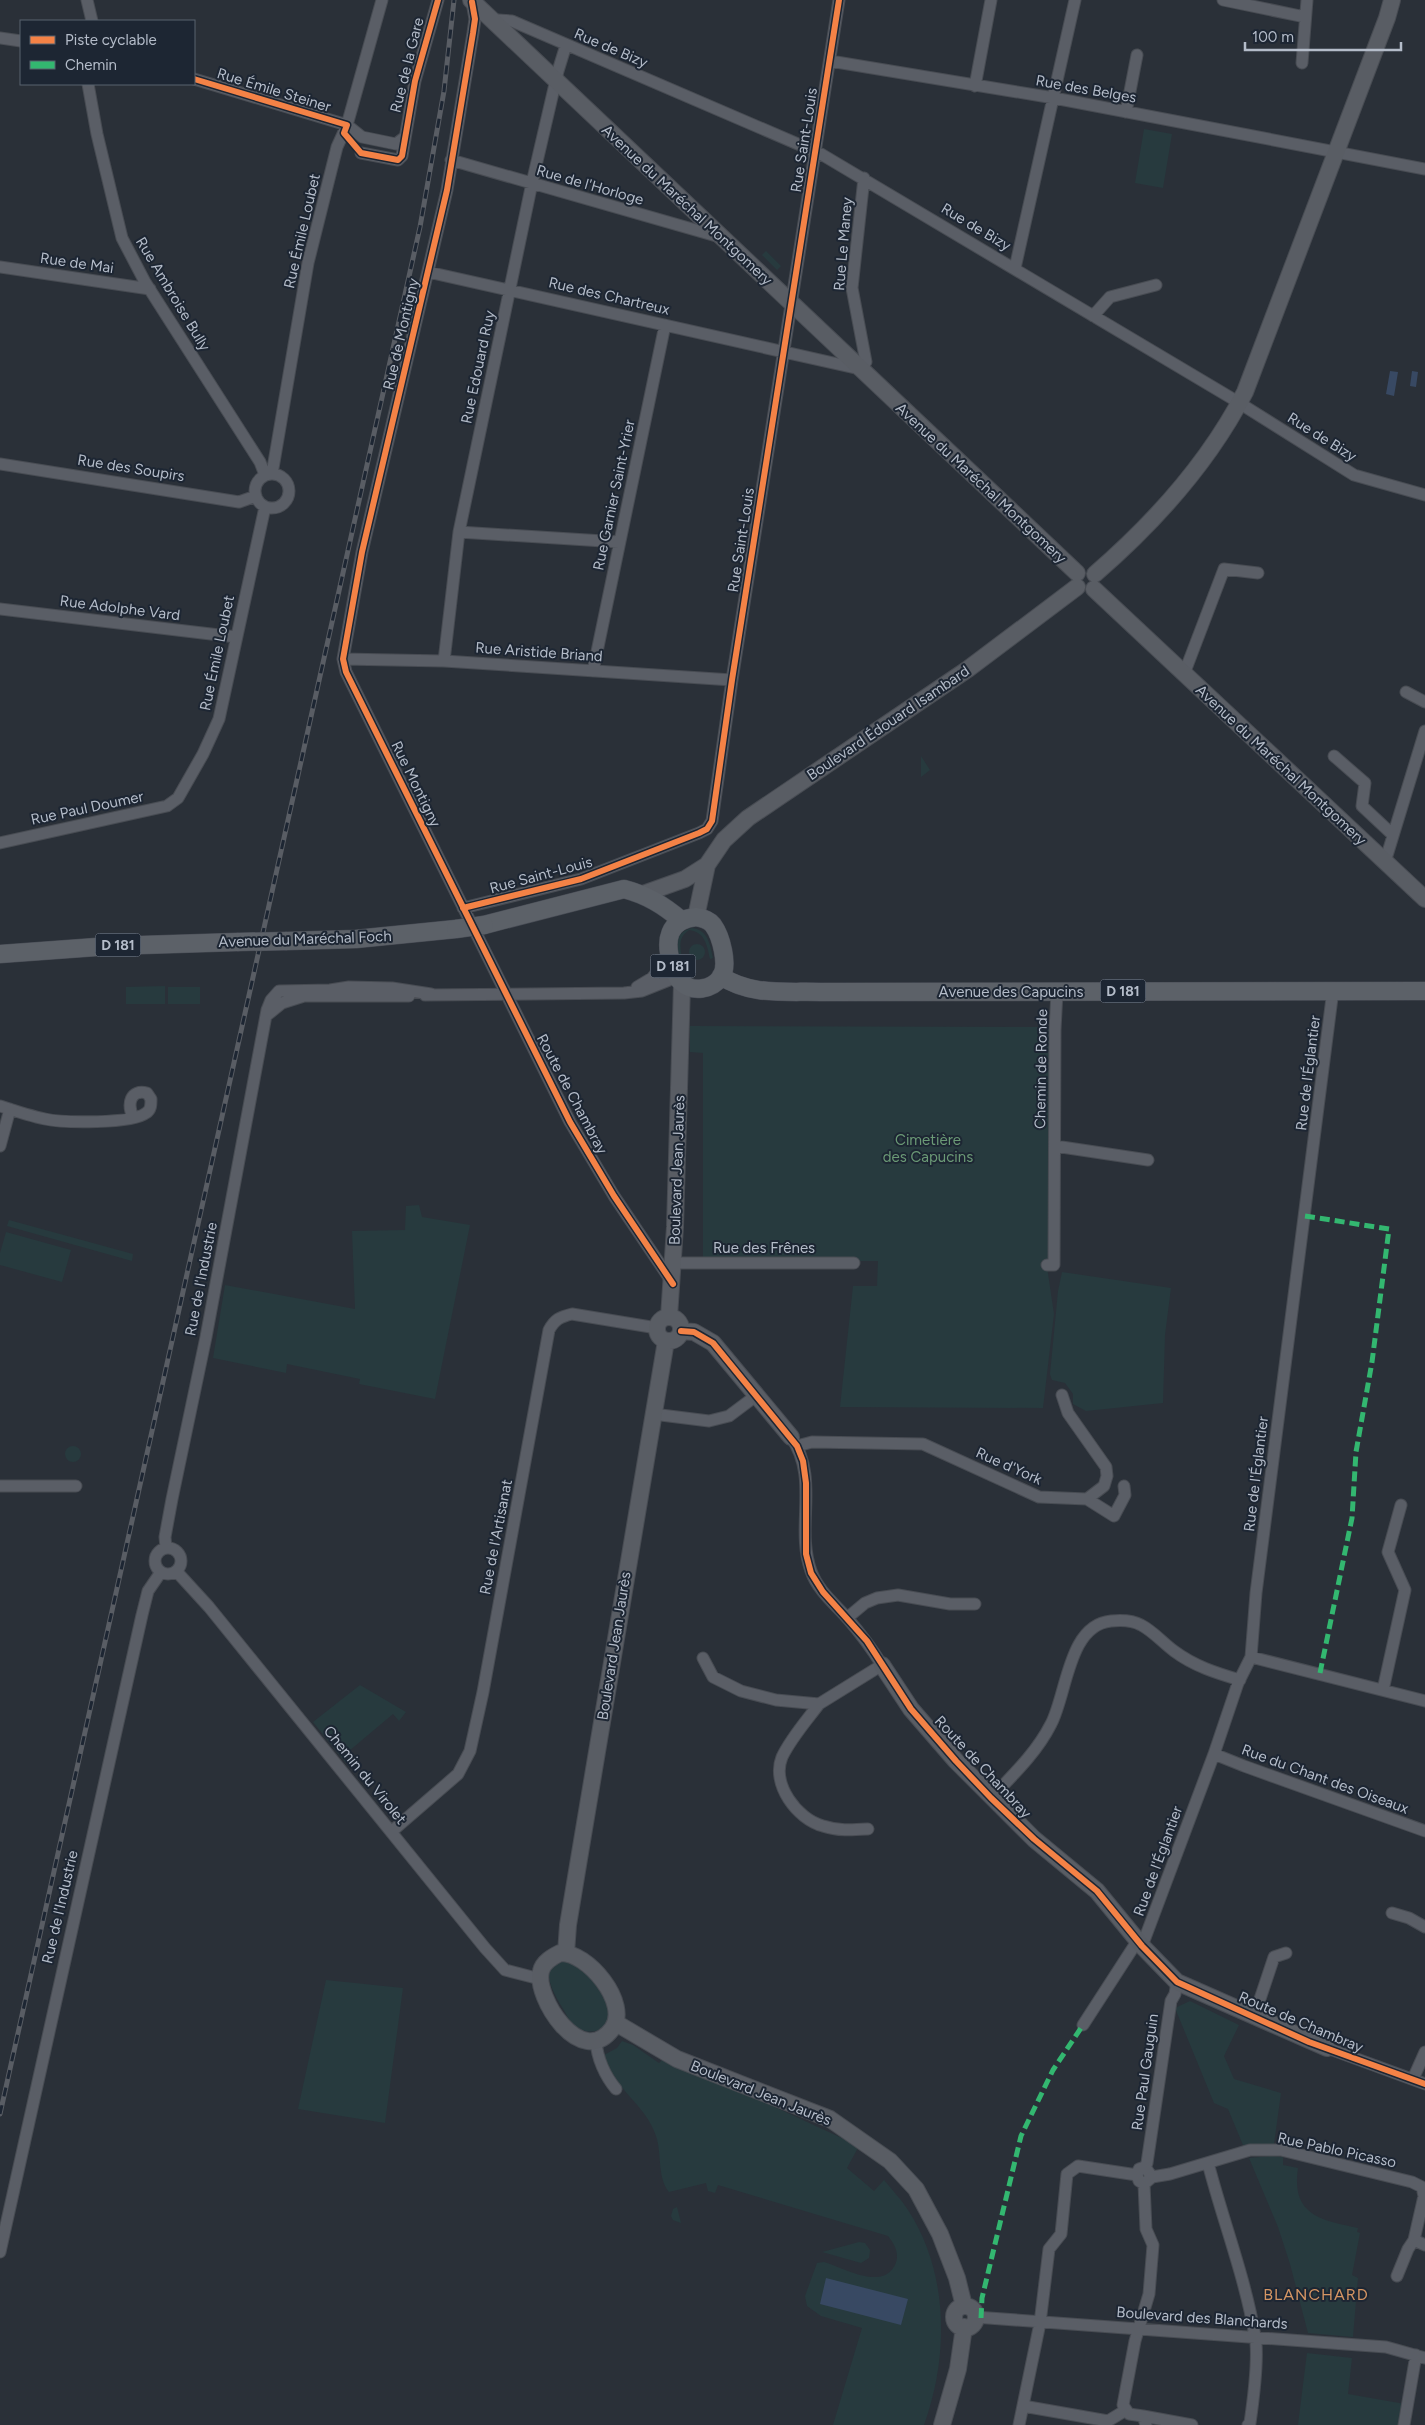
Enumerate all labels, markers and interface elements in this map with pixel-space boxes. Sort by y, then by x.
street label: Rue de la Gare [386,16,428,114]
legend [20,20,195,85]
scale bar [1245,20,1401,52]
street label: Rue de Bizy [571,24,651,72]
text: 100 m [1252,28,1294,46]
text: Piste cyclable [65,31,157,49]
text: Chemin [65,56,117,74]
street label: Rue Émile Steiner [215,64,333,116]
street label: Rue des Belges [1034,71,1138,107]
street label: Rue Saint-Louis [787,86,821,194]
street label: Avenue du Maréchal Montgomery [598,121,776,289]
street label: Rue de l'Horloge [534,161,646,209]
street label: Rue Émile Loubet [280,171,324,290]
street label: Rue Le Maney [830,196,856,292]
street label: Rue de Bizy [938,199,1014,255]
street label: Rue Ambroise Bully [132,234,214,354]
street label: Rue de Mai [39,249,115,277]
street label: Rue des Chartreux [547,273,671,319]
street label: Rue de Montigny [379,276,423,392]
street label: Rue Edouard Ruy [457,309,499,425]
street label: Avenue du Maréchal Montgomery [892,399,1070,567]
street label: Rue de Bizy [1284,409,1360,465]
street label: Rue Garnier Saint-Yrier [589,418,639,572]
street label: Rue des Soupirs [76,451,186,485]
street label: Rue Saint-Louis [724,486,758,594]
street label: Rue Adolphe Vard [59,592,181,624]
street label: Rue Émile Loubet [196,593,238,712]
street label: Rue Aristide Briand [475,639,603,665]
street label: Boulevard Édouard Isambard [803,662,973,784]
street label: Avenue du Maréchal Montgomery [1192,681,1370,849]
street label: Rue Montigny [387,738,445,830]
street label: Rue Paul Doumer [29,787,145,829]
street label: Rue Saint-Louis [488,853,594,897]
street label: Avenue du Maréchal Foch [218,927,392,951]
road number: D 181 [96,934,140,956]
road number: D 181 [650,954,696,978]
road number: D 181 [1100,979,1146,1002]
street label: Avenue des Capucins [939,983,1083,1001]
street label: Chemin de Ronde [1031,1009,1051,1129]
street label: Rue de l'Églantier [1292,1014,1324,1132]
street label: Route de Chambray [533,1031,611,1157]
street label: Boulevard Jean Jaurès [665,1095,689,1245]
park label: Cimetière des Capucins [883,1131,973,1166]
street label: Rue de l'Industrie [181,1221,221,1337]
street label: Rue des Frênes [713,1239,815,1257]
street label: Rue de l'Églantier [1240,1415,1272,1533]
street label: Rue d'York [973,1443,1046,1489]
street label: Rue de l'Artisanat [476,1477,516,1596]
street label: Boulevard Jean Jaurès [593,1571,635,1721]
street label: Route de Chambray [931,1712,1035,1822]
street label: Chemin du Virolet [320,1722,410,1828]
street label: Rue du Chant des Oiseaux [1239,1740,1411,1818]
street label: Rue de l'Églantier [1130,1803,1186,1919]
street label: Rue de l'Industrie [38,1849,82,1965]
street label: Route de Chambray [1236,1988,1366,2056]
street label: Rue Paul Gauguin [1128,2012,1162,2132]
street label: Boulevard Jean Jaurès [688,2057,834,2129]
street label: Rue Pablo Picasso [1276,2129,1398,2171]
district label: BLANCHARD [1263,2285,1369,2304]
street label: Boulevard des Blanchards [1116,2303,1288,2333]

